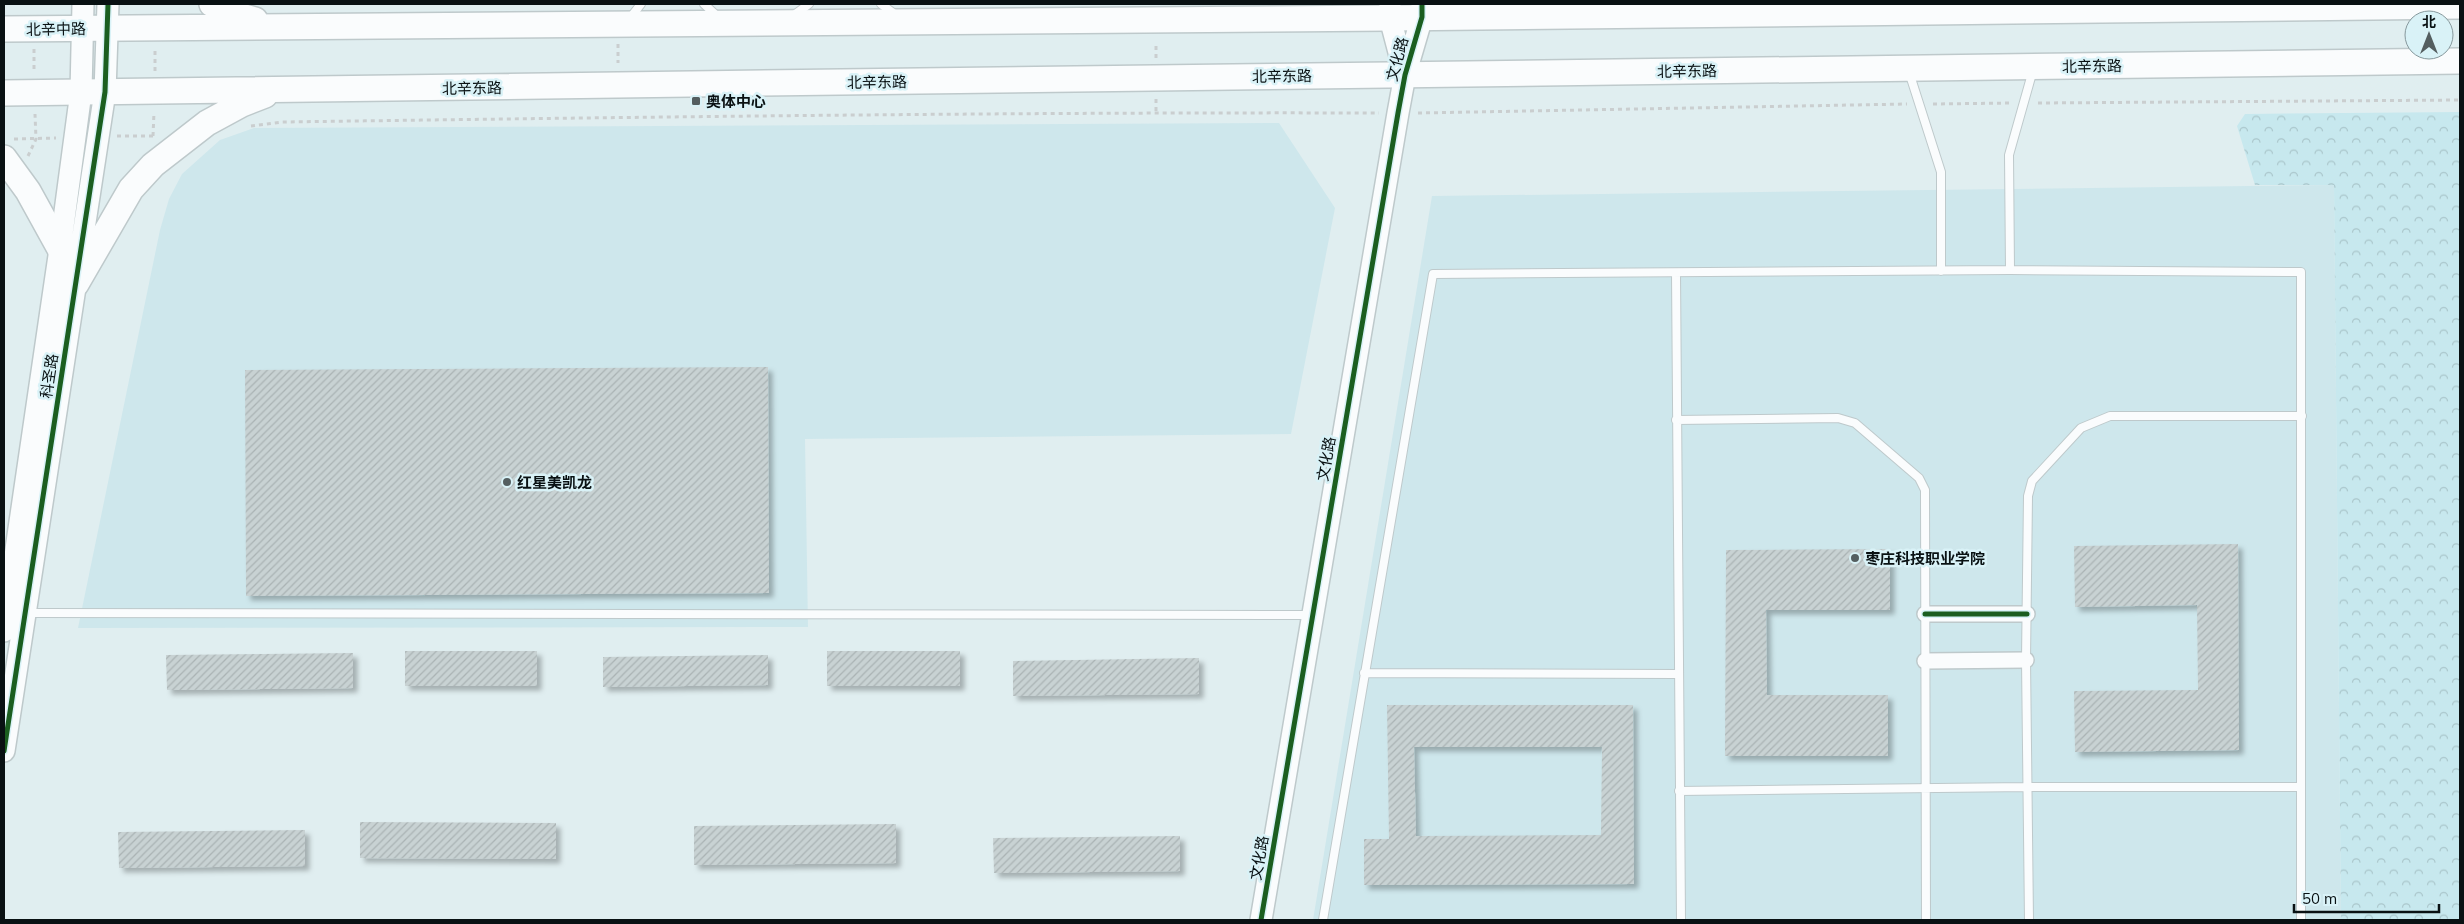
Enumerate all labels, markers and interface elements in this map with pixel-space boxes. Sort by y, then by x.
north arrow [2404,10,2454,60]
text: 北 [2422,13,2436,31]
street label: 北辛中路 [26,19,86,39]
street label: 文化路 [1382,35,1412,83]
street label: 北辛东路 [2062,56,2122,76]
street label: 北辛东路 [1657,61,1717,81]
street label: 北辛东路 [1252,66,1312,86]
street label: 北辛东路 [847,72,907,92]
street label: 北辛东路 [442,78,502,98]
place label: 奥体中心 [706,92,766,111]
marker: 奥体中心 [690,95,702,107]
street label: 科圣路 [36,352,62,400]
street label: 文化路 [1313,435,1339,483]
place label: 红星美凯龙 [517,473,592,492]
marker: 红星美凯龙 [501,476,513,488]
place label: 枣庄科技职业学院 [1865,549,1985,568]
marker: 枣庄科技职业学院 [1849,552,1861,564]
street label: 文化路 [1246,834,1272,882]
scale bar [2294,882,2439,914]
text: 50 m [2302,889,2337,908]

